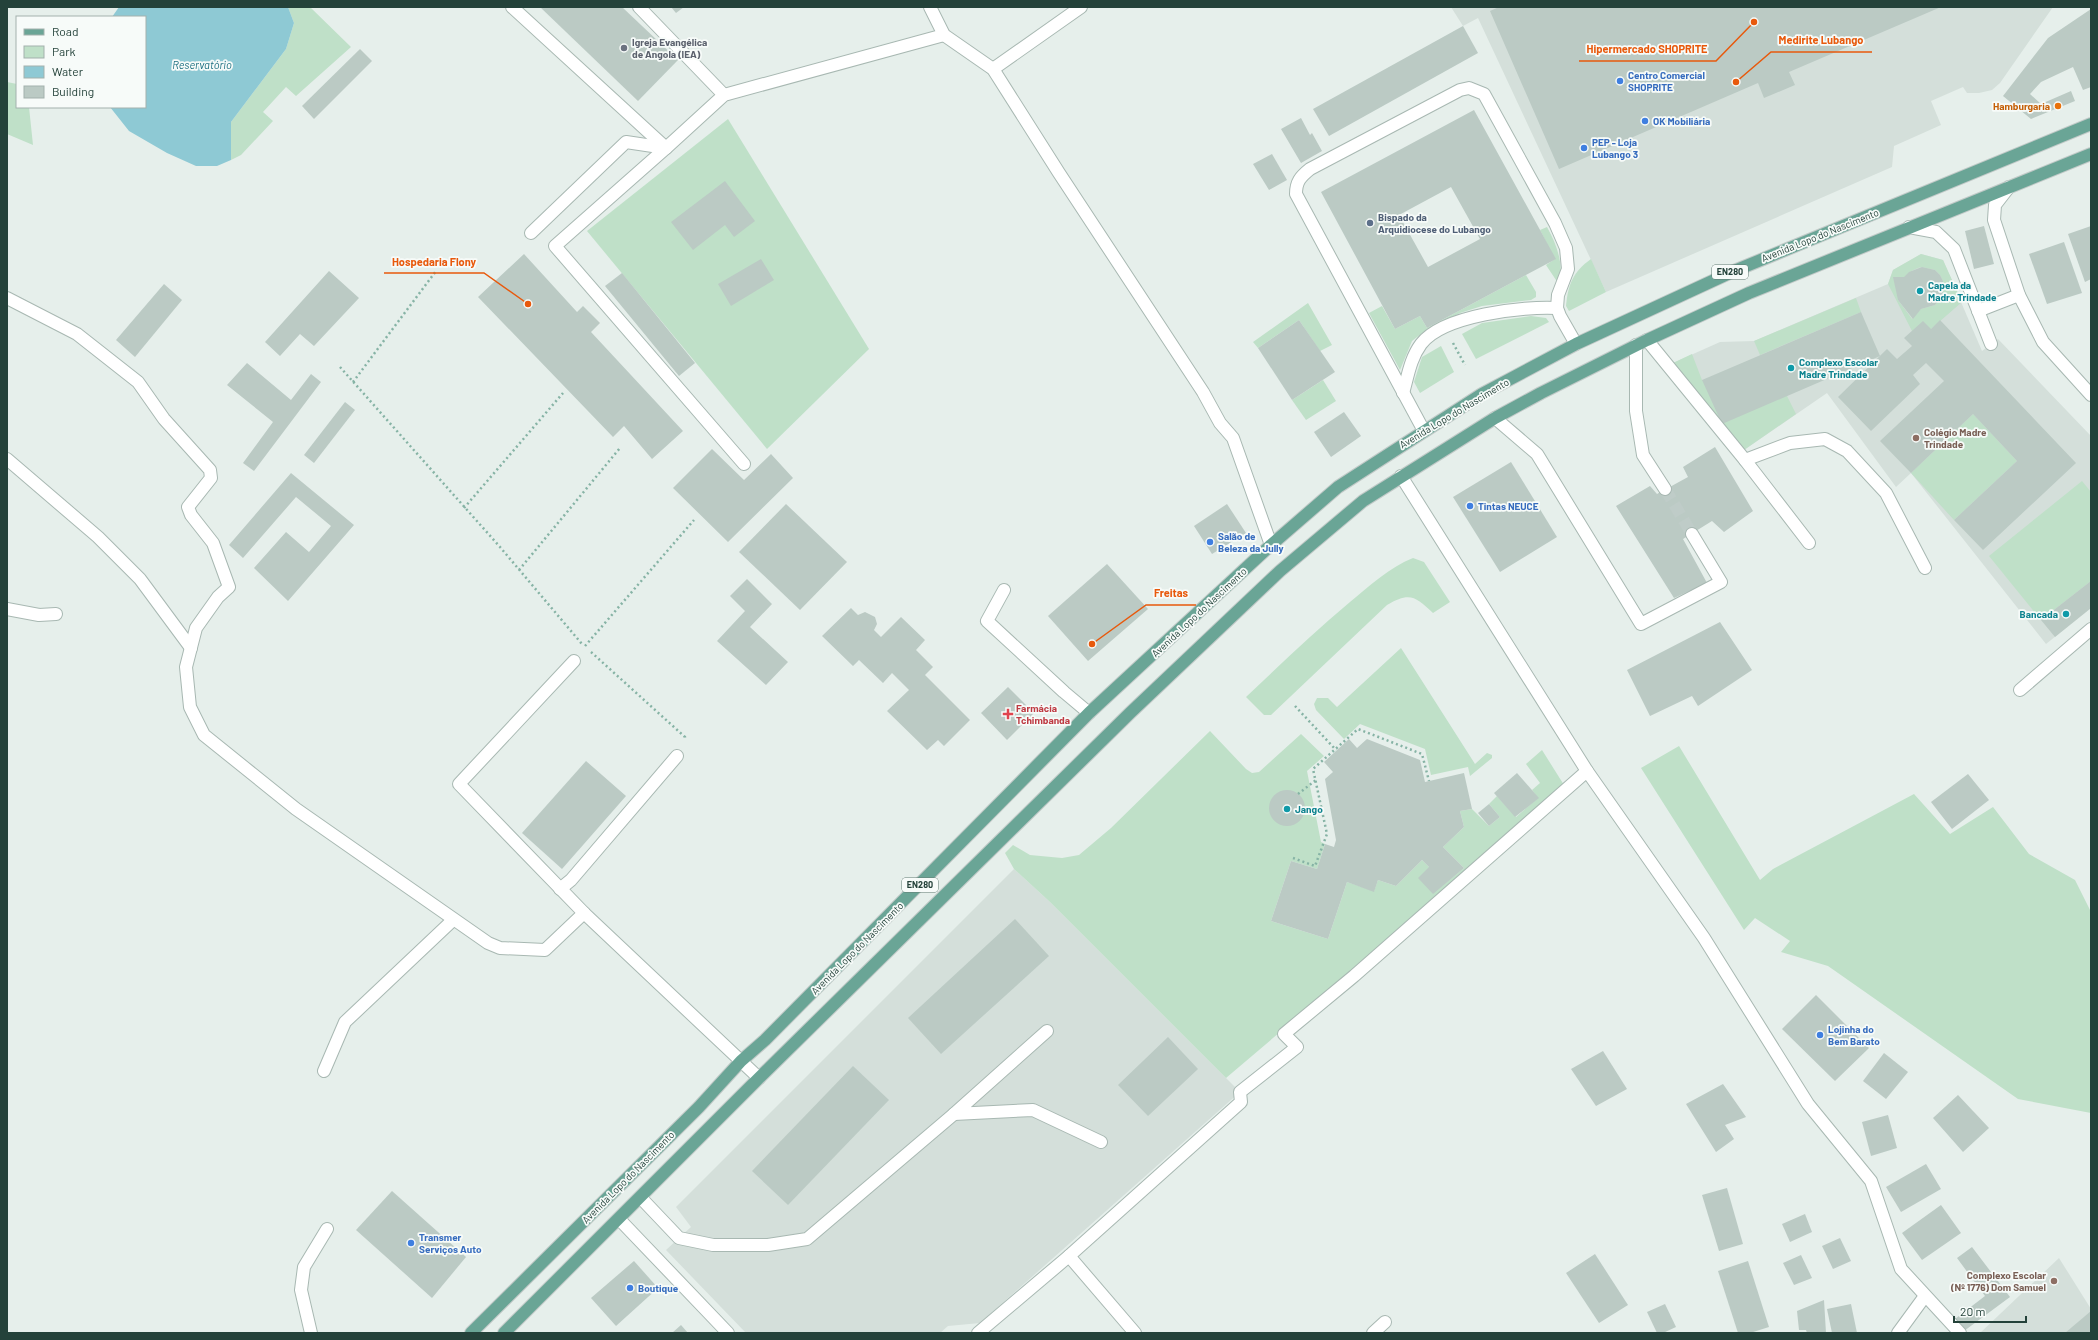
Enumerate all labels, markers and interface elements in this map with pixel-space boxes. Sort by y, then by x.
legend [16,16,146,108]
text: Road [52,24,79,38]
callout: Medirite Lubango [1771,29,1872,52]
text: Medirite Lubango [1779,33,1863,46]
place label: Igreja Evangélica de Angola (IEA) [632,36,707,60]
callout: Hipermercado SHOPRITE [1579,38,1716,61]
text: Hipermercado SHOPRITE [1587,42,1708,55]
marker: Igreja Evangélica de Angola (IEA) [619,43,629,53]
text: Park [52,44,76,58]
water label: Reservatório [172,58,232,71]
text: Water [52,64,84,78]
place label: Centro Comercial SHOPRITE [1628,69,1705,93]
marker: Centro Comercial SHOPRITE [1615,76,1625,86]
text: Building [52,84,94,98]
place label: Hamburgaria [1993,100,2050,112]
marker: Hamburgaria [2053,101,2063,111]
place label: OK Mobiliária [1653,115,1710,127]
marker: OK Mobiliária [1640,116,1650,126]
place label: PEP - Loja Lubango 3 [1592,136,1638,160]
marker: PEP - Loja Lubango 3 [1579,143,1589,153]
street label: Avenida Lopo do Nascimento [1760,206,1880,264]
place label: Bispado da Arquidiocese do Lubango [1378,211,1491,235]
marker: Bispado da Arquidiocese do Lubango [1365,218,1375,228]
callout: Hospedaria Flony [384,250,484,273]
text: Hospedaria Flony [392,255,477,268]
road number: EN280 [1712,265,1748,279]
place label: Capela da Madre Trindade [1928,279,1997,303]
marker: Capela da Madre Trindade [1915,286,1925,296]
place label: Complexo Escolar Madre Trindade [1799,356,1878,380]
marker: Complexo Escolar Madre Trindade [1786,363,1796,373]
street label: Avenida Lopo do Nascimento [1397,376,1511,450]
place label: Colégio Madre Trindade [1924,426,1987,450]
marker: Colégio Madre Trindade [1911,433,1921,443]
place label: Tintas NEUCE [1478,500,1539,512]
marker: Tintas NEUCE [1465,501,1475,511]
place label: Salão de Beleza da Jully [1218,530,1284,554]
marker: Salão de Beleza da Jully [1205,537,1215,547]
street label: Avenida Lopo do Nascimento [1149,565,1249,659]
callout: Freitas [1146,582,1196,605]
text: Freitas [1154,586,1189,599]
place label: Bancada [2020,608,2058,620]
marker: Bancada [2061,609,2071,619]
place label: Farmácia Tchimbanda [1016,702,1070,726]
marker: Farmácia Tchimbanda [1003,709,1013,719]
place label: Jango [1295,803,1323,815]
marker: Jango [1282,804,1292,814]
road number: EN280 [902,878,938,892]
street label: Avenida Lopo do Nascimento [808,899,906,997]
place label: Lojinha do Bem Barato [1828,1023,1880,1047]
marker: Lojinha do Bem Barato [1815,1030,1825,1040]
street label: Avenida Lopo do Nascimento [579,1128,677,1226]
place label: Transmer Serviços Auto [419,1231,482,1255]
marker: Transmer Serviços Auto [406,1238,416,1248]
place label: Complexo Escolar (Nº 1776) Dom Samuel [1950,1269,2046,1293]
marker: Complexo Escolar (Nº 1776) Dom Samuel [2049,1276,2059,1286]
place label: Boutique [638,1282,679,1294]
marker: Boutique [625,1283,635,1293]
scale bar [1954,1298,2026,1324]
text: 20 m [1960,1304,1986,1318]

